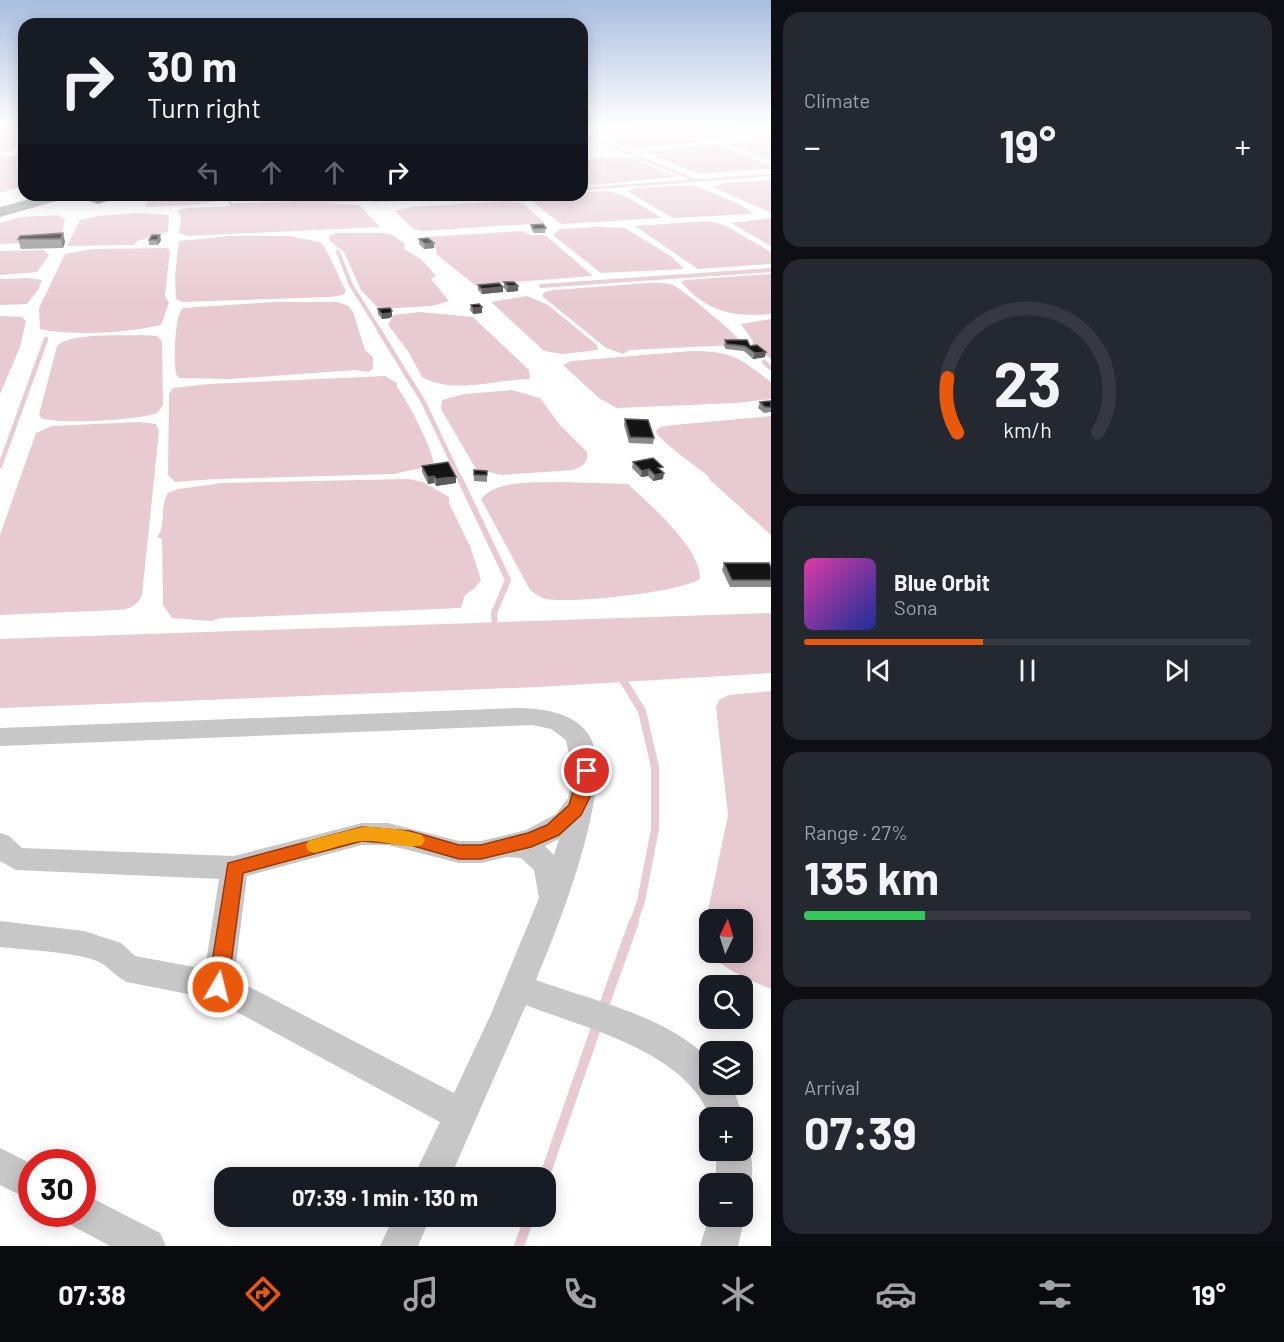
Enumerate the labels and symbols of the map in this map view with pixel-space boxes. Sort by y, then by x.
pin [561,745,612,796]
north arrow [699,909,753,963]
position arrow [186,955,250,1019]
speed limit sign: 30 [18,1149,96,1227]

